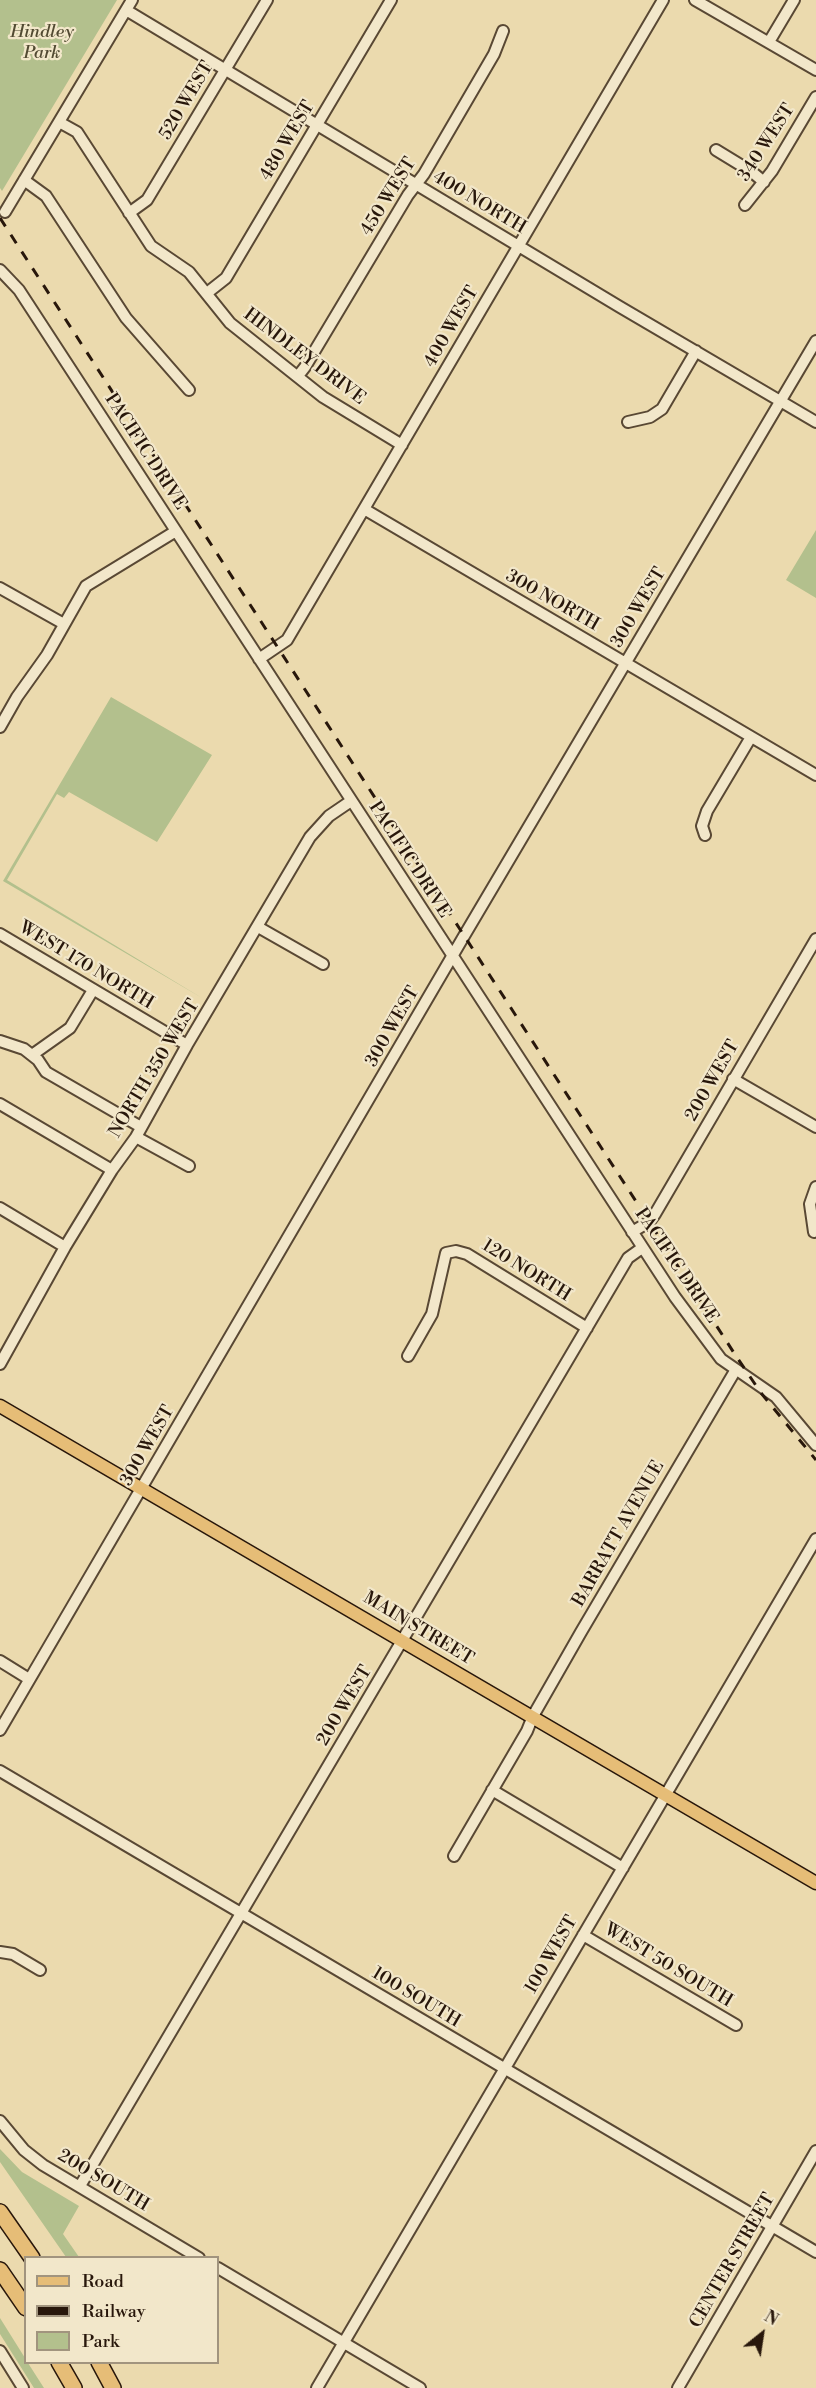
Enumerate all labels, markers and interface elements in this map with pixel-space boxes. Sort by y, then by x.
park label: Hindley Park [10,22,74,64]
street label: 520 WEST [155,58,219,144]
street label: 480 WEST [256,97,320,185]
street label: 340 WEST [734,100,800,186]
street label: 450 WEST [357,154,421,240]
street label: 400 NORTH [428,167,530,239]
street label: 400 WEST [420,283,484,371]
street label: HINDLEY DRIVE [239,304,369,410]
street label: PACIFIC DRIVE [99,390,191,514]
street label: 300 WEST [607,564,671,652]
street label: 300 NORTH [501,566,603,636]
street label: PACIFIC DRIVE [363,798,455,922]
street label: WEST 170 NORTH [15,917,157,1015]
street label: 300 WEST [361,983,425,1071]
street label: NORTH 350 WEST [105,996,205,1142]
street label: 200 WEST [681,1037,745,1125]
street label: PACIFIC DRIVE [629,1204,723,1328]
street label: 120 NORTH [478,1235,574,1307]
street label: 300 WEST [116,1402,180,1490]
street label: BARRATT AVENUE [568,1457,670,1611]
street label: MAIN STREET [359,1588,477,1670]
street label: 200 WEST [313,1662,377,1750]
street label: 100 WEST [521,1912,583,1998]
street label: WEST 50 SOUTH [600,1919,736,2013]
street label: 100 SOUTH [368,1963,464,2033]
street label: 200 SOUTH [53,2145,153,2217]
street label: CENTER STREET [686,2190,780,2332]
legend [24,2256,219,2364]
text: Road [82,2270,124,2293]
text: Railway [82,2300,145,2323]
north arrow [732,2304,792,2364]
text: Park [82,2330,119,2353]

